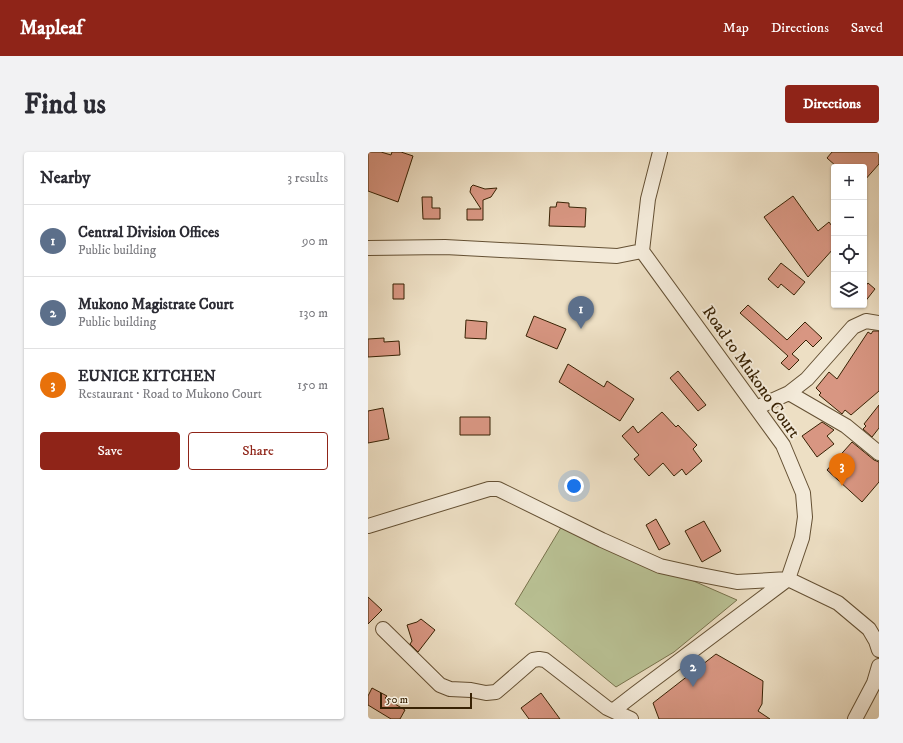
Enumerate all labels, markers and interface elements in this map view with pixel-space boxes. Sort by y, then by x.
text: Mapleaf [20,17,83,40]
text: Map [723,19,749,37]
text: Directions [771,19,829,37]
text: Saved [851,19,883,37]
button: Directions [785,85,879,123]
text: Find us [24,87,106,122]
map controls [831,164,867,308]
button: + [831,164,867,200]
text: Nearby [40,167,90,189]
text: 3 results [287,170,328,186]
button: − [831,200,867,236]
text: Central Division Offices [78,223,219,242]
text: 1 [51,233,55,249]
text: 90 m [302,233,328,249]
button: locate [831,236,867,272]
text: Public building [78,242,156,258]
button: layers [831,272,867,308]
text: Mukono Magistrate Court [78,295,234,314]
pin: 1 [568,296,594,329]
street label: Road to Mukono Court [697,302,805,443]
text: 2 [50,305,56,321]
text: 130 m [299,305,328,321]
text: Public building [78,314,156,330]
text: EUNICE KITCHEN [78,367,216,386]
text: 3 [51,377,55,393]
text: 150 m [297,377,328,393]
text: Restaurant · Road to Mukono Court [78,386,262,402]
button: Save [40,432,180,470]
button: Share [188,432,328,470]
pin: 3 [829,453,855,486]
your location [564,476,584,496]
pin: 2 [680,654,706,687]
scale bar [380,691,472,710]
text: 50 m [386,693,408,707]

